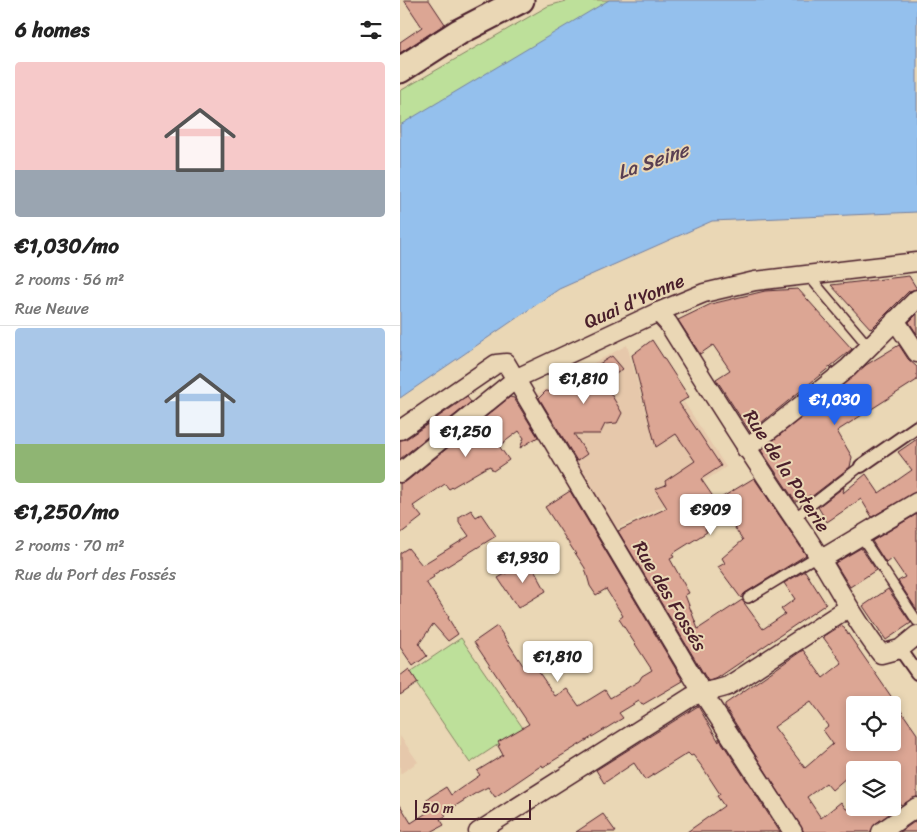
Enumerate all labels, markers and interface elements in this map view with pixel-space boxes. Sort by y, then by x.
text: 6 homes [15,11,90,49]
icon: filters [357,16,385,44]
icon: home [155,95,245,185]
water label: La Seine [612,132,695,190]
text: €1,030/mo [15,227,119,265]
street label: Quai d'Yonne [578,264,690,338]
text: 2 rooms · 56 m² [15,265,124,294]
text: Rue Neuve [15,294,89,323]
icon: home [155,360,245,450]
pin: €1,810 [543,362,625,405]
text: €1,810 [560,364,608,393]
pin: €1,030 [794,384,876,426]
text: €1,030 [810,385,860,414]
street label: Rue de la Poterie [735,403,839,539]
pin: €1,250 [425,416,507,458]
text: €1,250 [441,417,491,446]
text: €1,250/mo [15,493,119,531]
pin: €909 [681,494,741,536]
text: €909 [691,495,731,524]
text: 2 rooms · 70 m² [15,531,125,560]
street label: Rue des Fossés [624,534,716,658]
pin: €1,930 [482,542,564,584]
text: €1,930 [498,543,548,572]
text: Rue du Port des Fossés [15,560,176,589]
pin: €1,810 [517,640,599,683]
text: €1,810 [534,642,582,671]
map controls [846,696,901,816]
button: locate [846,696,901,751]
button: layers [846,761,901,816]
text: 50 m [422,796,454,821]
scale bar [415,797,531,820]

